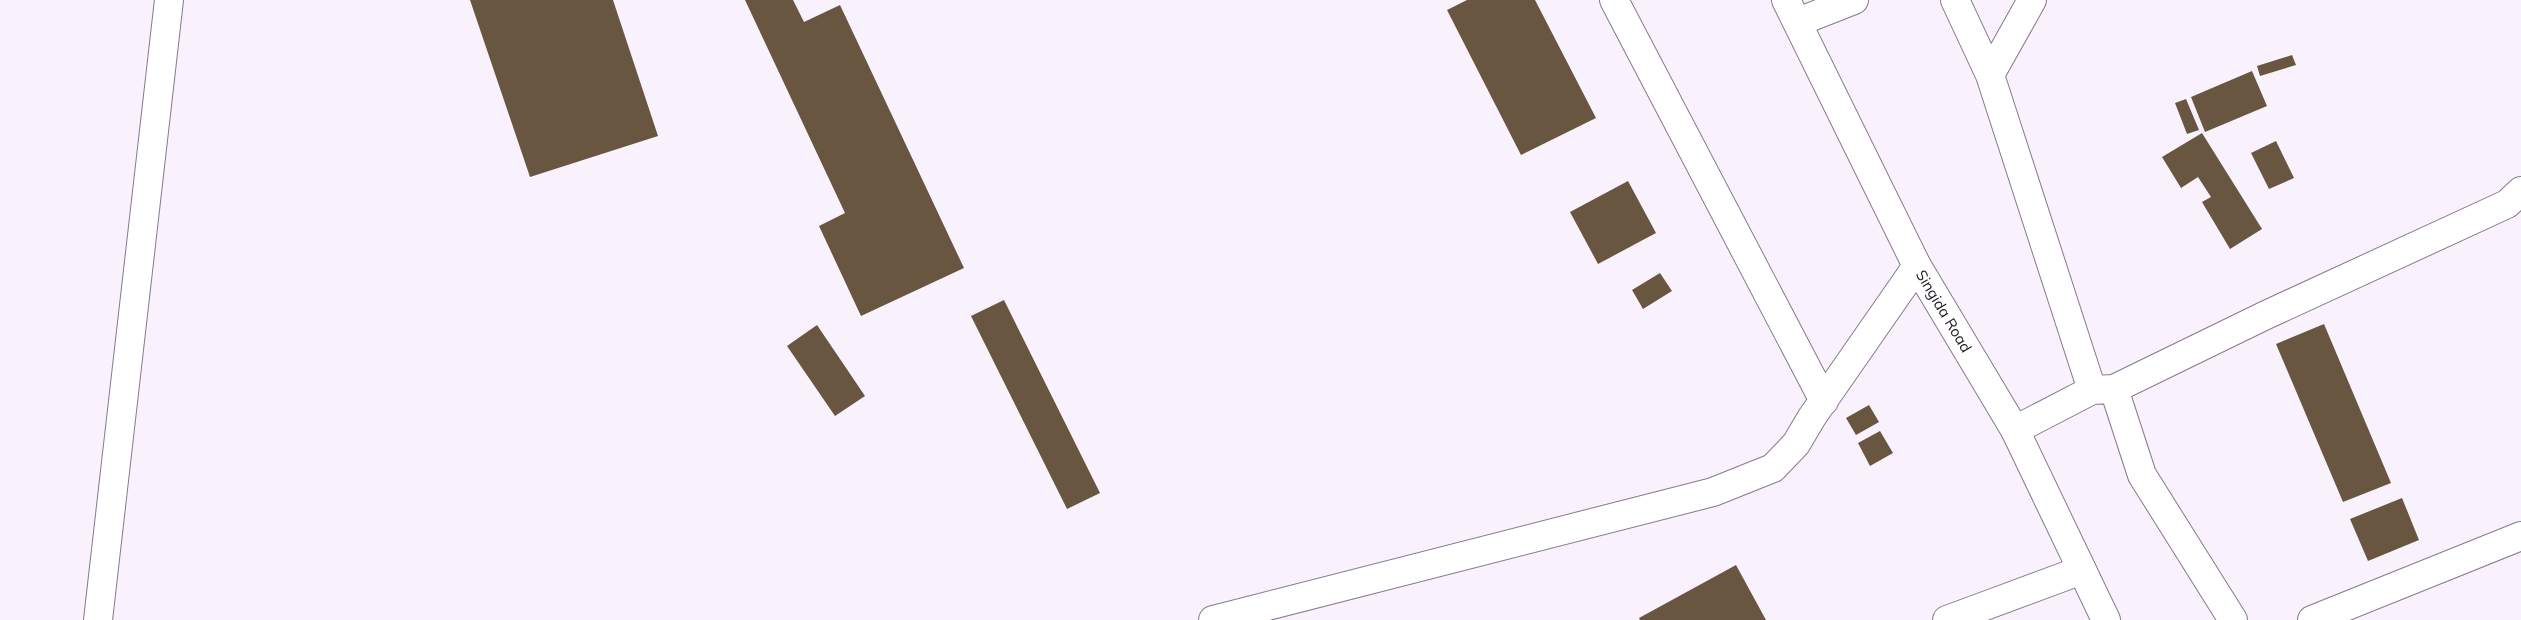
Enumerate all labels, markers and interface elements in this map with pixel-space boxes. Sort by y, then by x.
street label: Singida Road [1912,266,1976,356]

